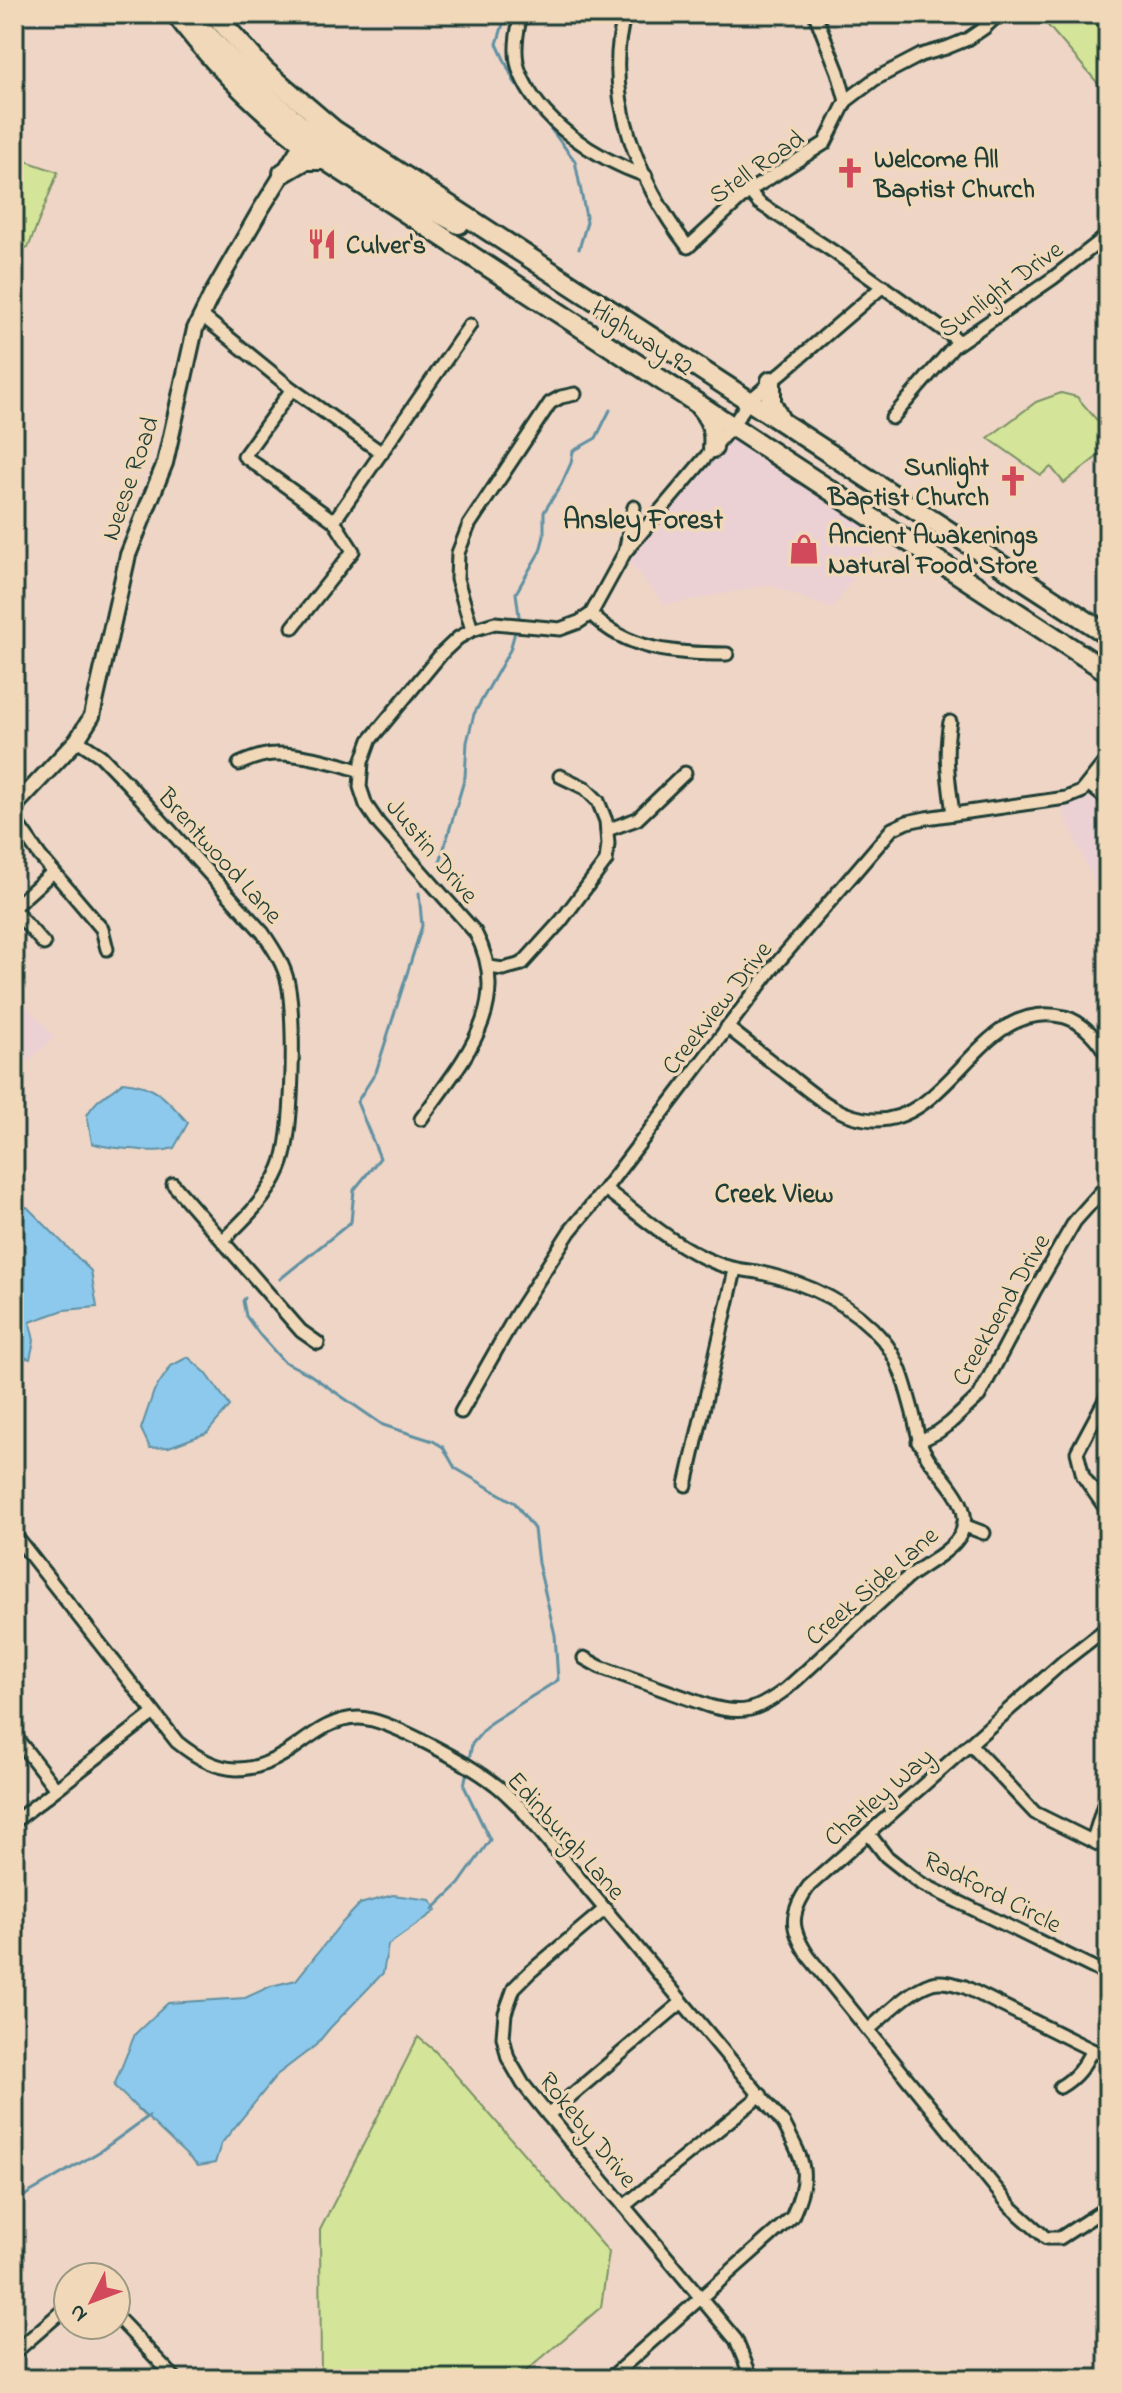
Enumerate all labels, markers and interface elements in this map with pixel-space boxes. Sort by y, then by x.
street label: Stell Road [702,121,814,215]
place label: Welcome All Baptist Church [873,142,1035,210]
church icon: Welcome All Baptist Church [833,156,867,190]
restaurant icon: Culver's [305,227,339,261]
place label: Culver's [346,228,426,266]
street label: Sunlight Drive [932,232,1072,349]
street label: Highway 92 [583,292,700,387]
street label: Neese Road [93,412,171,546]
place label: Sunlight Baptist Church [827,450,989,518]
church icon: Sunlight Baptist Church [996,464,1030,498]
district label: Ansley Forest [563,501,724,542]
place label: Ancient Awakenings Natural Food Store [828,518,1039,586]
shop icon: Ancient Awakenings Natural Food Store [787,532,821,566]
street label: Brentwood Lane [146,780,291,934]
street label: Justin Drive [375,791,487,913]
street label: Creekview Drive [654,933,783,1084]
district label: Creek View [715,1175,833,1216]
street label: Creekbend Drive [943,1227,1062,1394]
street label: Creek Side Lane [798,1518,948,1656]
street label: Chatley Way [817,1740,943,1857]
street label: Edinburgh Lane [496,1764,633,1910]
street label: Radford Circle [916,1843,1068,1945]
street label: Rokeby Drive [528,2065,645,2197]
north arrow [52,2261,132,2341]
text: N [63,2296,96,2329]

